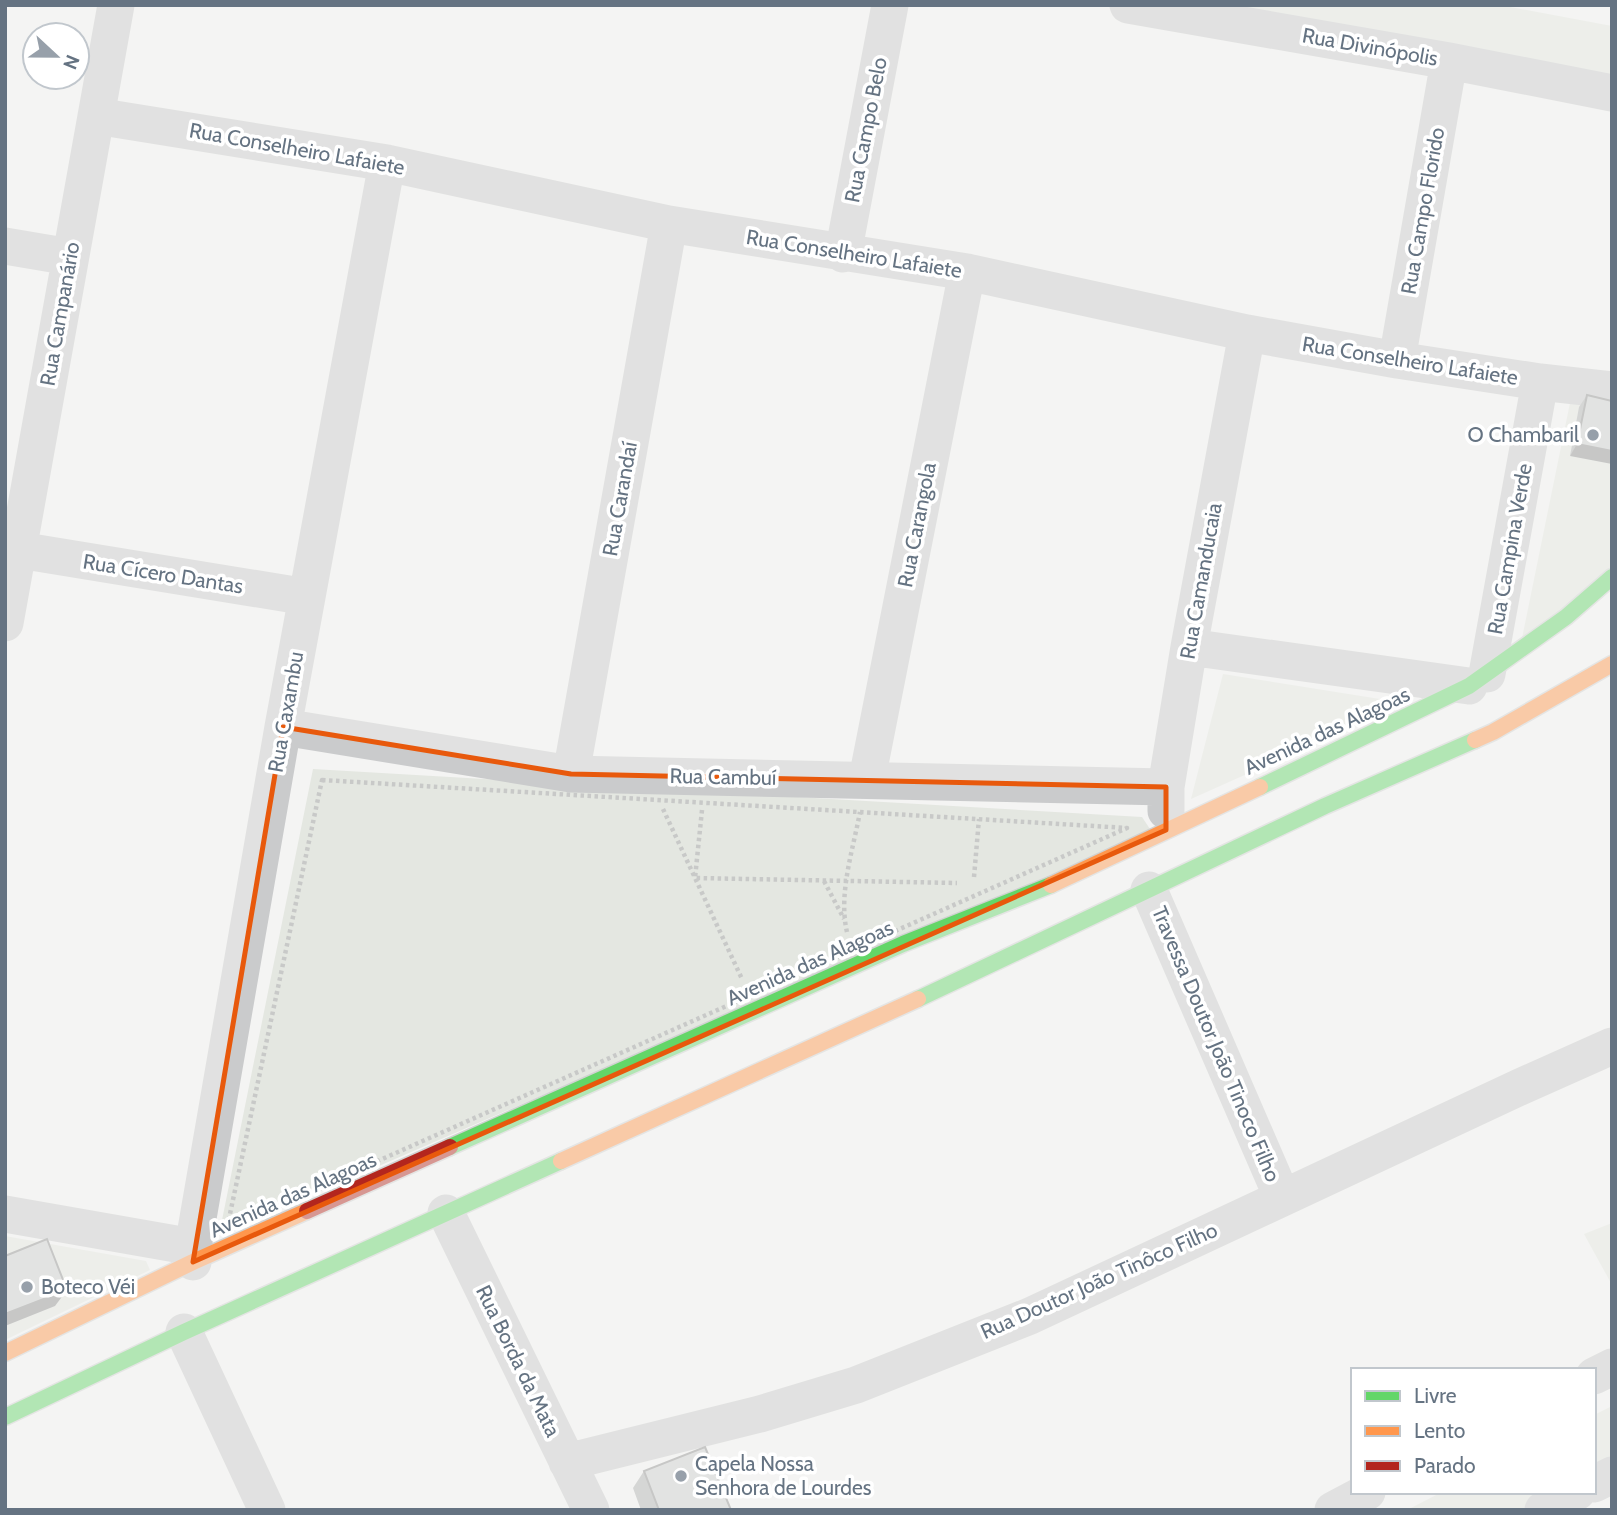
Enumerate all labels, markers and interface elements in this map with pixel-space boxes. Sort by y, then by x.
north arrow [21,21,91,91]
street label: Rua Divinópolis [1300,22,1440,71]
text: N [58,52,84,73]
street label: Rua Campo Belo [839,55,892,205]
street label: Rua Conselheiro Lafaiete [187,117,407,180]
street label: Rua Campo Florido [1395,125,1450,296]
street label: Rua Conselheiro Lafaiete [744,224,964,283]
street label: Rua Campanário [35,240,84,388]
street label: Rua Conselheiro Lafaiete [1300,331,1520,390]
place label: O Chambaril [1468,422,1579,447]
marker: O Chambaril [1585,427,1601,443]
street label: Rua Carandaí [597,439,642,558]
street label: Rua Carangola [892,460,941,589]
street label: Rua Campina Verde [1482,461,1537,636]
street label: Rua Camanducaia [1174,501,1227,661]
street label: Rua Cícero Dantas [81,549,245,599]
street label: Rua Caxambu [263,650,308,774]
street label: Avenida das Alagoas [1240,681,1414,780]
street label: Rua Cambuí [669,763,777,790]
street label: Travessa Doutor João Tinoco Filho [1147,902,1286,1185]
street label: Avenida das Alagoas [723,914,897,1010]
street label: Avenida das Alagoas [206,1146,380,1242]
street label: Rua Doutor João Tinôco Filho [977,1217,1221,1344]
place label: Boteco Véi [41,1274,135,1299]
marker: Boteco Véi [19,1279,35,1295]
street label: Rua Borda da Mata [471,1281,566,1441]
legend [1351,1368,1596,1494]
text: Livre [1414,1383,1457,1408]
text: Lento [1414,1418,1465,1443]
place label: Capela Nossa Senhora de Lourdes [695,1451,872,1500]
text: Parado [1414,1453,1476,1478]
marker: Capela Nossa Senhora de Lourdes [673,1468,689,1484]

